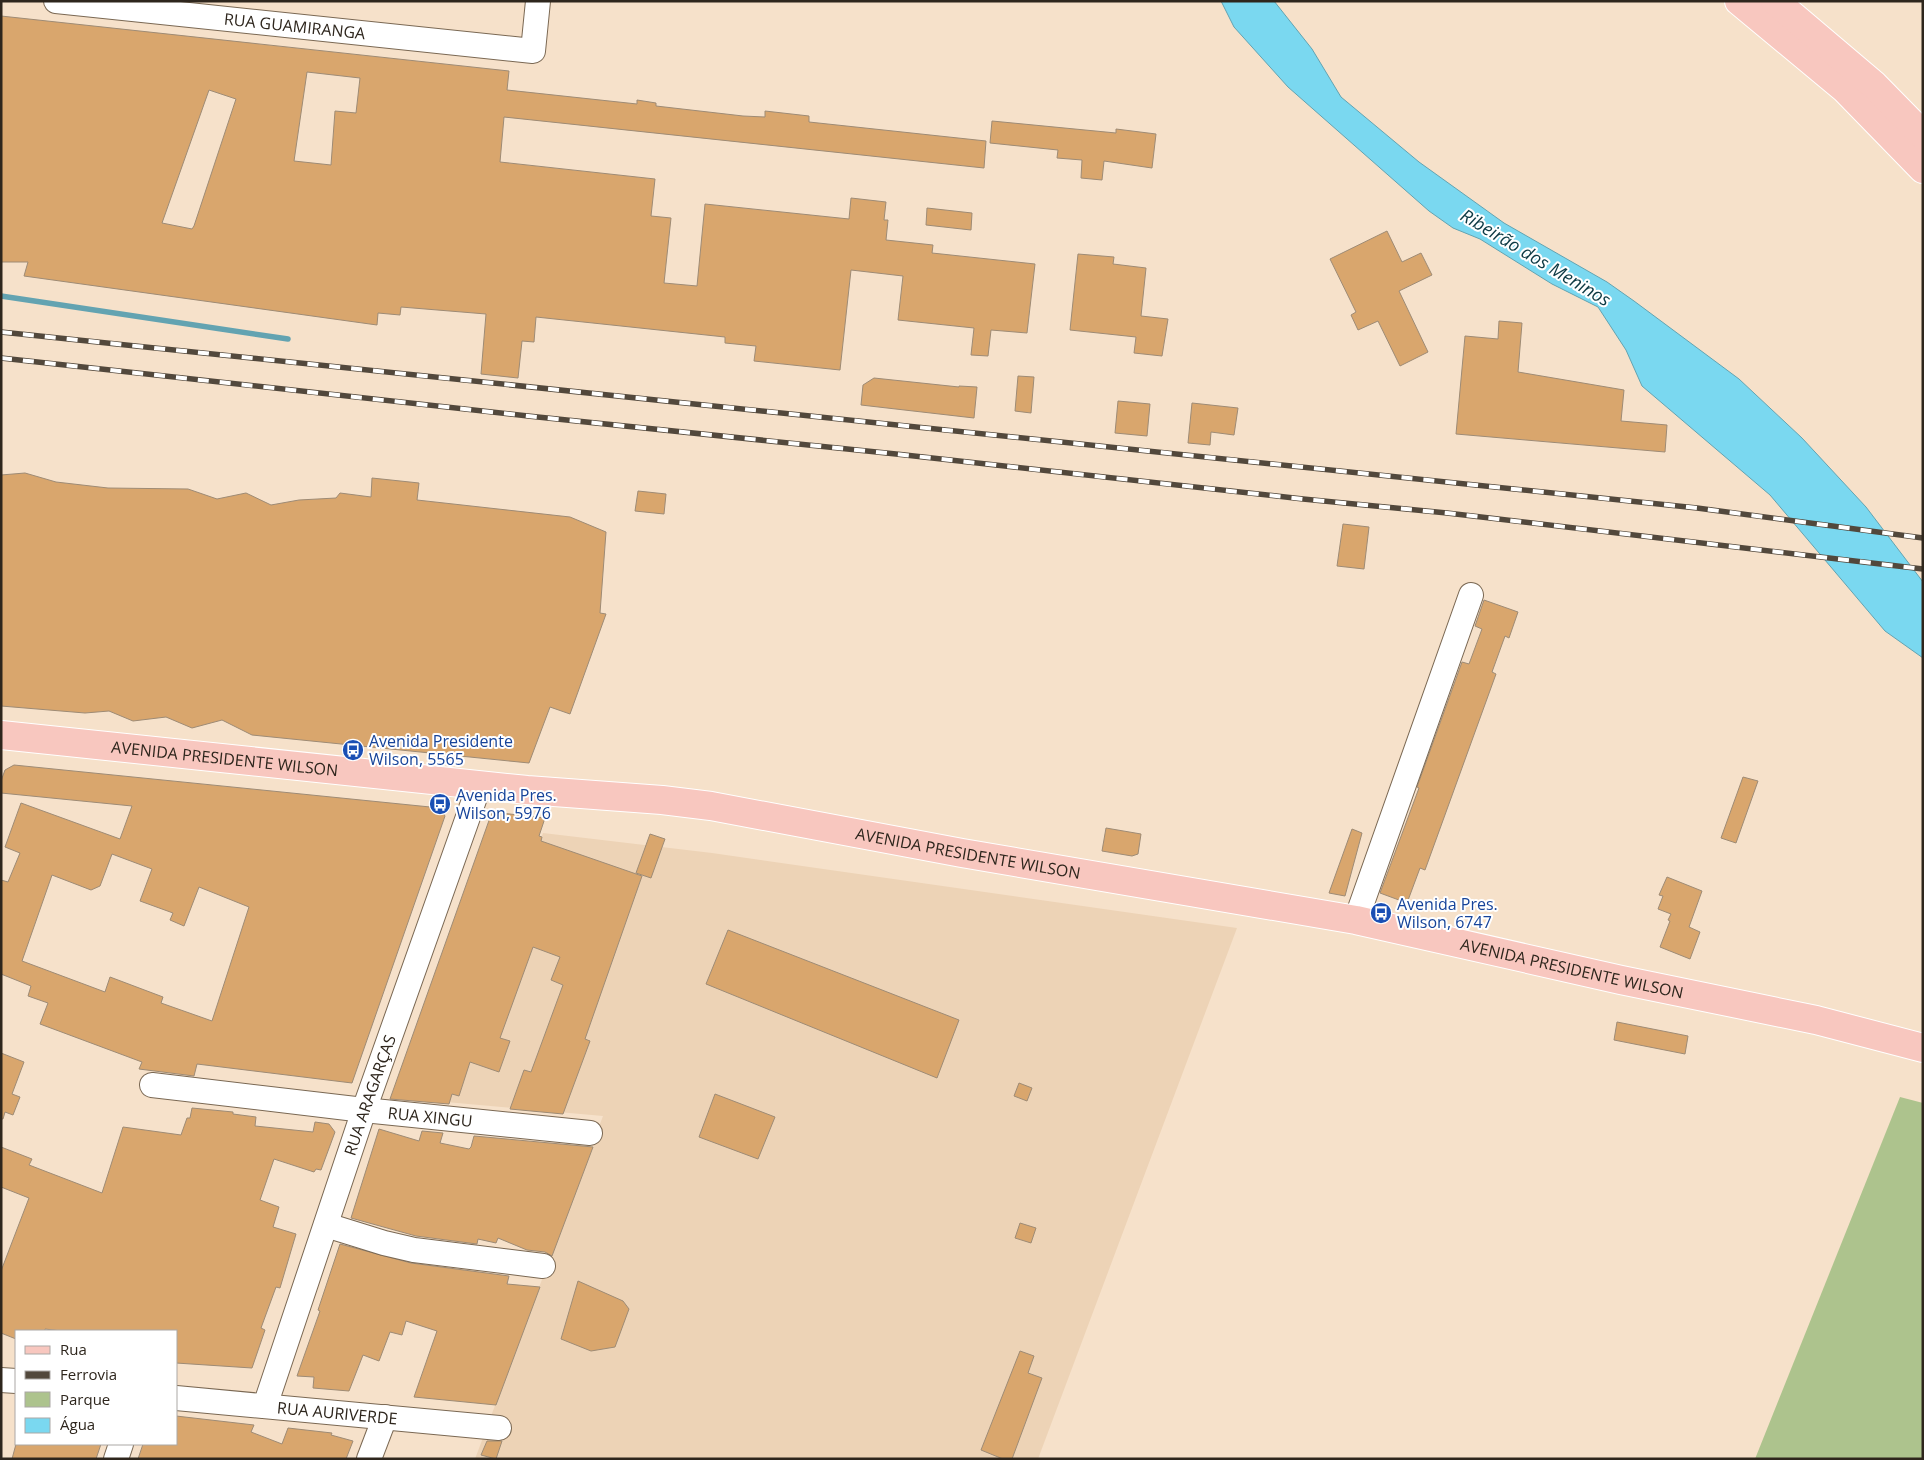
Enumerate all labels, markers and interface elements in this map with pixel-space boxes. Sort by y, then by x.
street label: RUA GUAMIRANGA [223,8,367,44]
water label: Ribeirão dos Meninos [1457,203,1616,311]
place label: Avenida Presidente Wilson, 5565 [369,730,513,770]
street label: AVENIDA PRESIDENTE WILSON [110,736,339,781]
bus stop icon: Avenida Presidente Wilson, 5565 [341,738,365,762]
place label: Avenida Pres. Wilson, 5976 [456,784,557,824]
bus stop icon: Avenida Pres. Wilson, 5976 [428,792,452,816]
street label: AVENIDA PRESIDENTE WILSON [854,822,1082,884]
place label: Avenida Pres. Wilson, 6747 [1397,893,1498,933]
bus stop icon: Avenida Pres. Wilson, 6747 [1369,901,1393,925]
street label: AVENIDA PRESIDENTE WILSON [1458,933,1686,1004]
street label: RUA ARAGARÇAS [339,1032,401,1158]
street label: RUA XINGU [387,1101,474,1132]
legend [15,1330,178,1445]
text: Rua [60,1339,87,1359]
text: Ferrovia [60,1364,117,1384]
text: Parque [60,1389,110,1409]
street label: RUA AURIVERDE [276,1396,398,1430]
text: Água [60,1414,95,1434]

